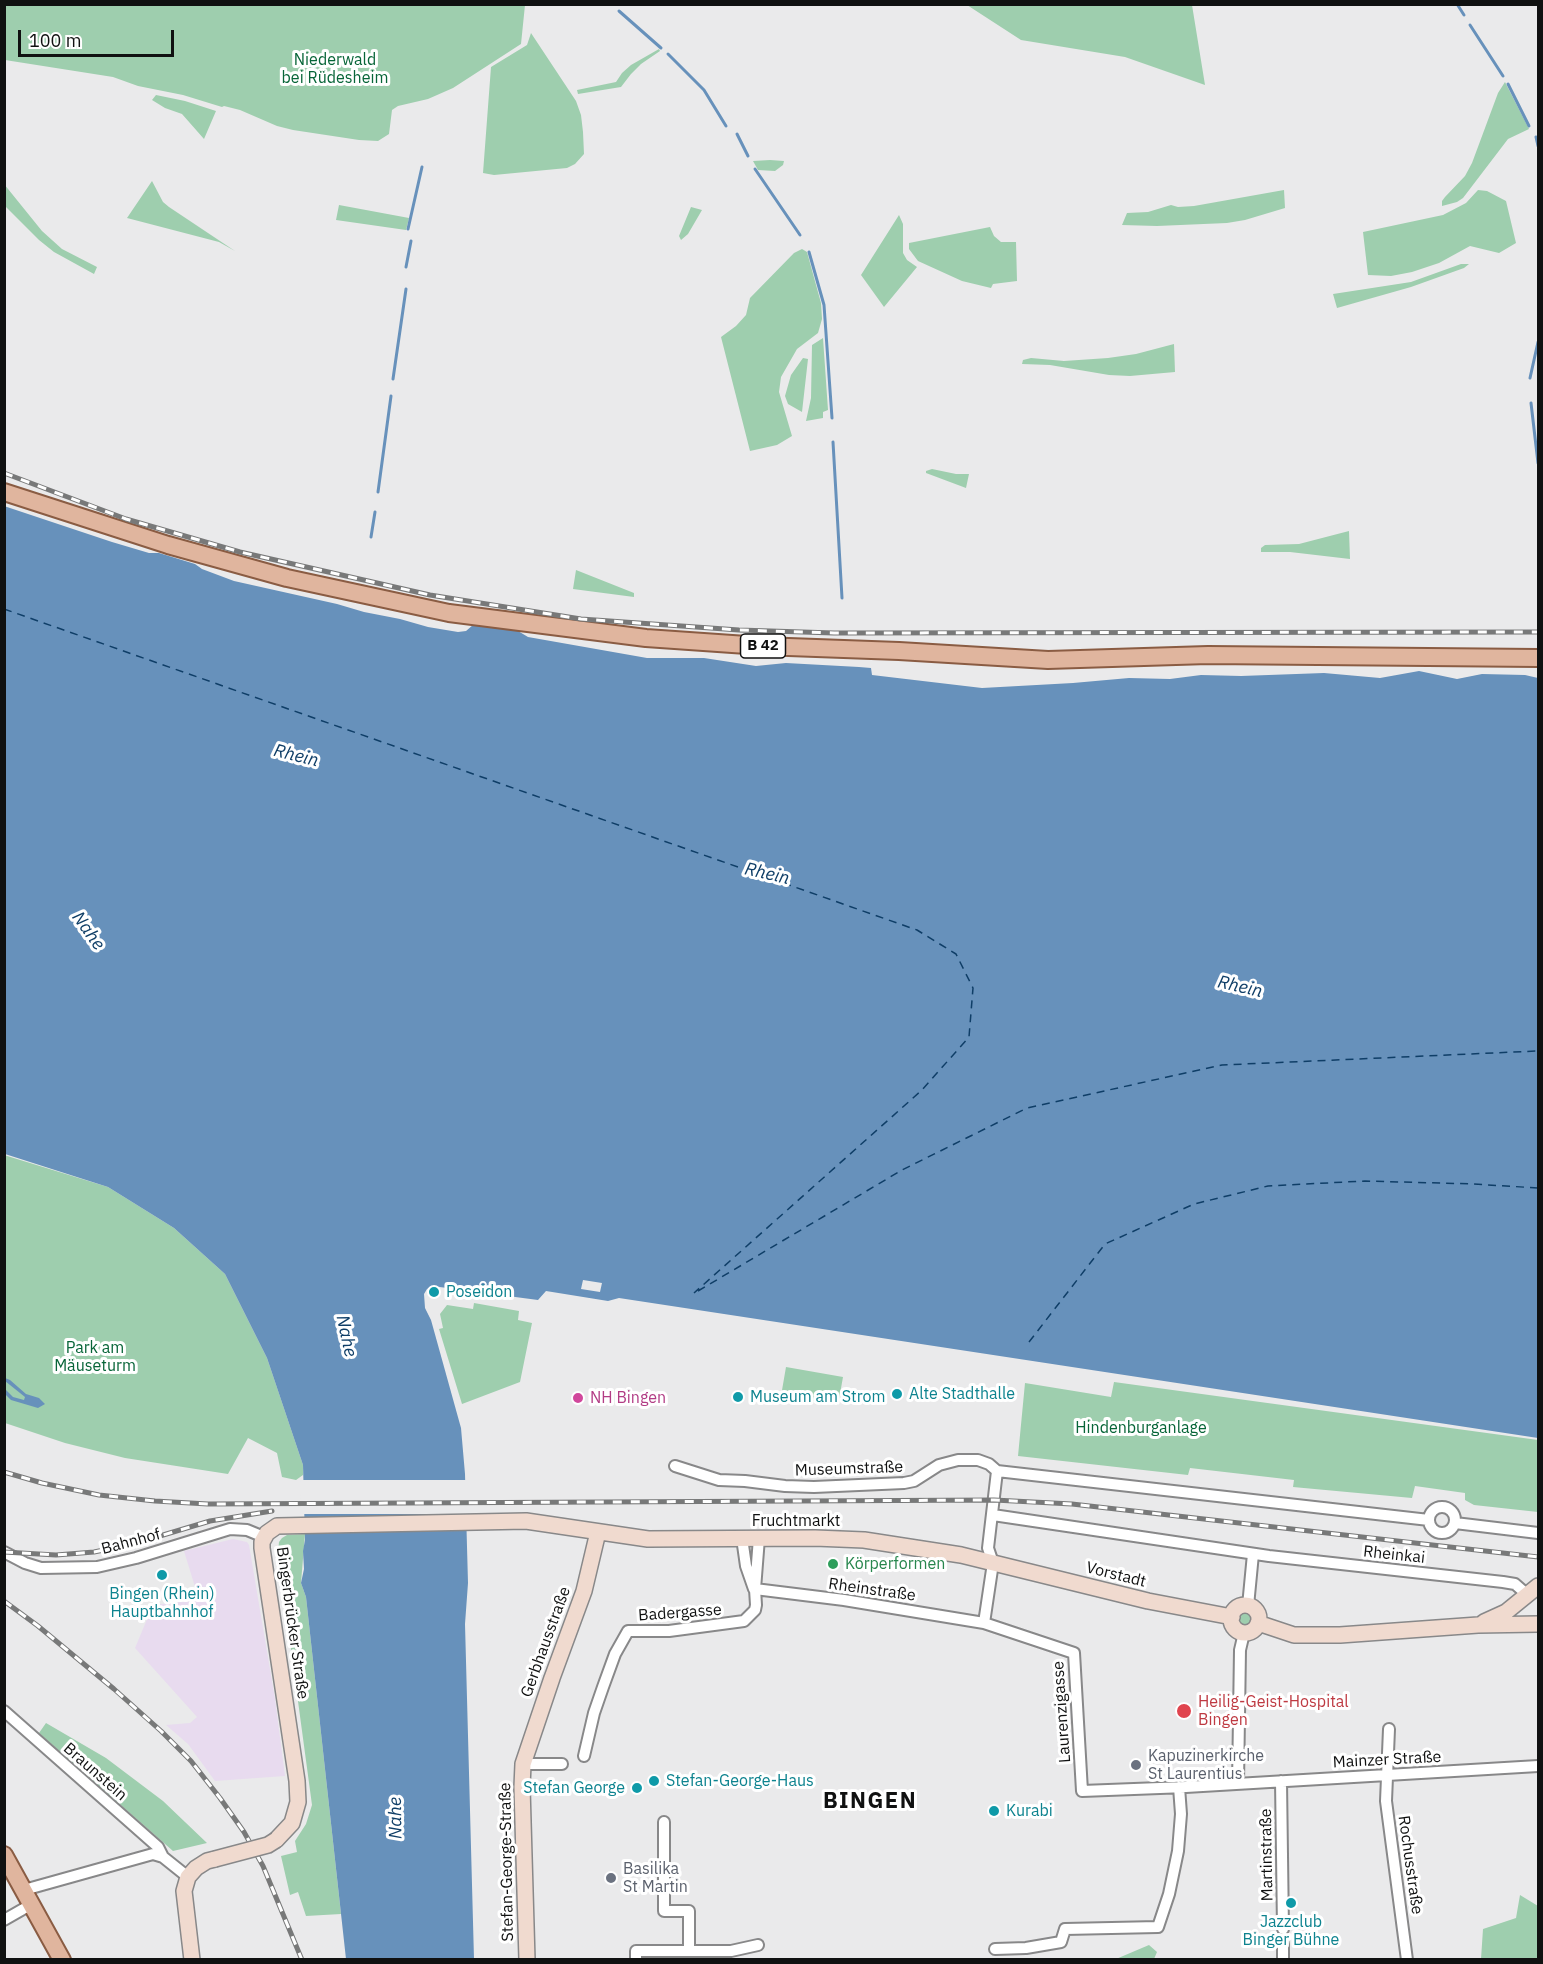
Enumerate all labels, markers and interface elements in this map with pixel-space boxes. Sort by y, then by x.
scale bar [21,18,177,56]
text: 100 m [29,29,81,52]
park label: Niederwald bei Rüdesheim [282,50,388,88]
road number: B 42 [740,634,786,658]
water label: Rhein [271,740,321,772]
water label: Rhein [742,858,792,890]
water label: Nahe [67,908,109,954]
water label: Rhein [1215,971,1265,1003]
place label: Poseidon [446,1282,512,1302]
marker: Poseidon [427,1285,441,1299]
water label: Nahe [331,1313,361,1359]
park label: Park am Mäuseturm [54,1338,136,1376]
place label: Alte Stadthalle [909,1384,1015,1404]
place label: Museum am Strom [750,1387,885,1407]
marker: Alte Stadthalle [890,1387,904,1401]
place label: NH Bingen [590,1388,666,1408]
marker: Museum am Strom [731,1390,745,1404]
marker: NH Bingen [571,1391,585,1405]
park label: Hindenburganlage [1075,1418,1207,1438]
street label: Museumstraße [795,1458,903,1480]
street label: Fruchtmarkt [752,1511,840,1531]
street label: Bahnhof [99,1525,163,1559]
street label: Rheinkai [1362,1542,1426,1568]
street label: Bingerbrücker Straße [272,1546,312,1700]
place label: Körperformen [845,1554,945,1574]
marker: Körperformen [826,1557,840,1571]
street label: Vorstadt [1084,1558,1148,1592]
marker: Bingen (Rhein) Hauptbahnhof [155,1568,169,1582]
street label: Rheinstraße [827,1574,917,1606]
place label: Bingen (Rhein) Hauptbahnhof [109,1584,215,1622]
street label: Gerbhausstraße [517,1584,575,1700]
street label: Badergasse [638,1601,722,1625]
street label: Laurenzigasse [1049,1660,1075,1764]
place label: Heilig-Geist-Hospital Bingen [1198,1692,1349,1730]
marker: Heilig-Geist-Hospital Bingen [1175,1702,1193,1720]
street label: Braunstein [59,1739,131,1805]
place label: Kapuzinerkirche St Laurentius [1148,1746,1264,1784]
street label: Mainzer Straße [1332,1748,1442,1772]
marker: Kapuzinerkirche St Laurentius [1129,1758,1143,1772]
place label: Stefan-George-Haus [666,1771,814,1791]
marker: Stefan-George-Haus [647,1774,661,1788]
place label: Stefan George [523,1778,625,1798]
marker: Stefan George [630,1781,644,1795]
street label: Stefan-George-Straße [496,1782,518,1942]
district label: BINGEN [823,1789,917,1815]
water label: Nahe [385,1797,407,1839]
place label: Kurabi [1006,1801,1053,1821]
marker: Kurabi [987,1804,1001,1818]
street label: Martinstraße [1257,1808,1277,1902]
street label: Rochusstraße [1394,1814,1426,1916]
place label: Basilika St Martin [623,1859,688,1897]
marker: Basilika St Martin [604,1871,618,1885]
marker: Jazzclub Binger Bühne [1284,1896,1298,1910]
place label: Jazzclub Binger Bühne [1243,1912,1339,1950]

